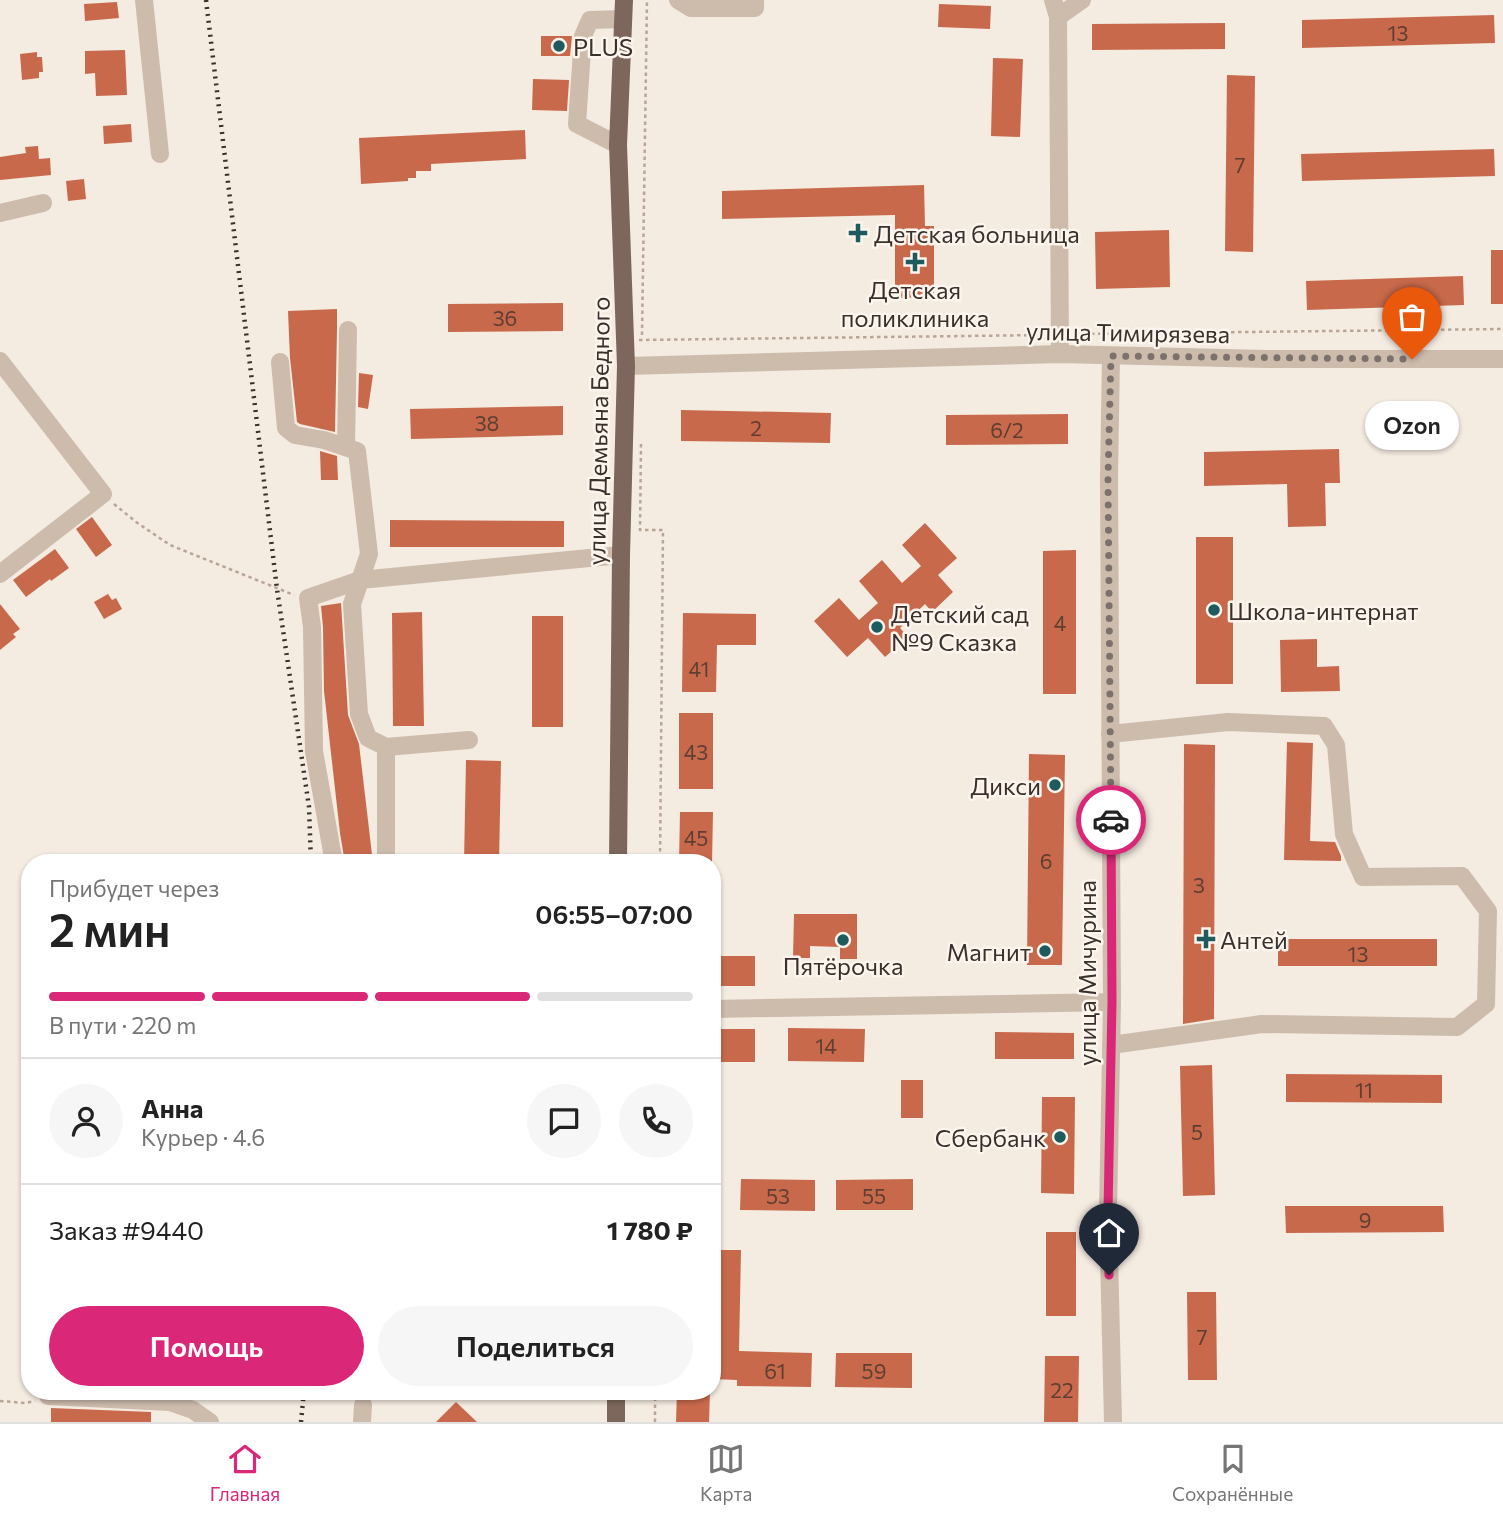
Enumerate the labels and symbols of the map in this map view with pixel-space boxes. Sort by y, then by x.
house number: 13 [1388,20,1408,45]
place label: PLUS [573,32,633,61]
marker: PLUS [551,38,567,54]
house number: 7 [1234,152,1246,177]
place label: Детская больница [874,219,1080,248]
marker: Детская больница [848,223,868,243]
marker: Детская поликлиника [905,252,925,272]
place label: Детская поликлиника [841,275,989,332]
pin [1382,287,1442,359]
street label: улица Демьяна Бедного [581,296,615,566]
house number: 36 [493,305,517,330]
street label: улица Тимирязева [1026,316,1230,348]
callout: Ozon [1365,401,1459,450]
house number: 38 [475,410,499,435]
house number: 2 [750,415,762,440]
house number: 6/2 [990,417,1024,442]
place label: Школа-интернат [1228,596,1419,625]
place label: Детский сад №9 Сказка [891,599,1029,656]
marker: Школа-интернат [1206,602,1222,618]
house number: 4 [1054,610,1067,635]
marker: Детский сад №9 Сказка [869,619,885,635]
house number: 41 [689,656,709,681]
house number: 43 [684,739,708,764]
place label: Дикси [971,771,1041,800]
marker: Дикси [1047,777,1063,793]
courier [1076,785,1146,855]
house number: 45 [684,825,708,850]
house number: 6 [1040,848,1052,873]
house number: 3 [1193,872,1205,897]
street label: улица Мичурина [1072,880,1101,1066]
place label: Антей [1220,925,1288,954]
marker: Антей [1198,931,1214,947]
marker: Пятёрочка [835,932,851,948]
place label: Магнит [947,937,1031,966]
house number: 13 [1348,941,1368,966]
marker: Магнит [1037,943,1053,959]
place label: Пятёрочка [783,951,903,980]
house number: 14 [815,1033,837,1058]
house number: 11 [1355,1077,1373,1102]
house number: 5 [1191,1119,1203,1144]
place label: Сбербанк [935,1123,1046,1152]
marker: Сбербанк [1052,1129,1068,1145]
house number: 53 [766,1183,790,1208]
house number: 55 [862,1183,886,1208]
pin [1079,1203,1139,1275]
house number: 9 [1359,1207,1371,1232]
house number: 7 [1196,1324,1208,1349]
house number: 61 [764,1358,786,1383]
house number: 59 [862,1358,886,1383]
house number: 22 [1050,1377,1074,1402]

